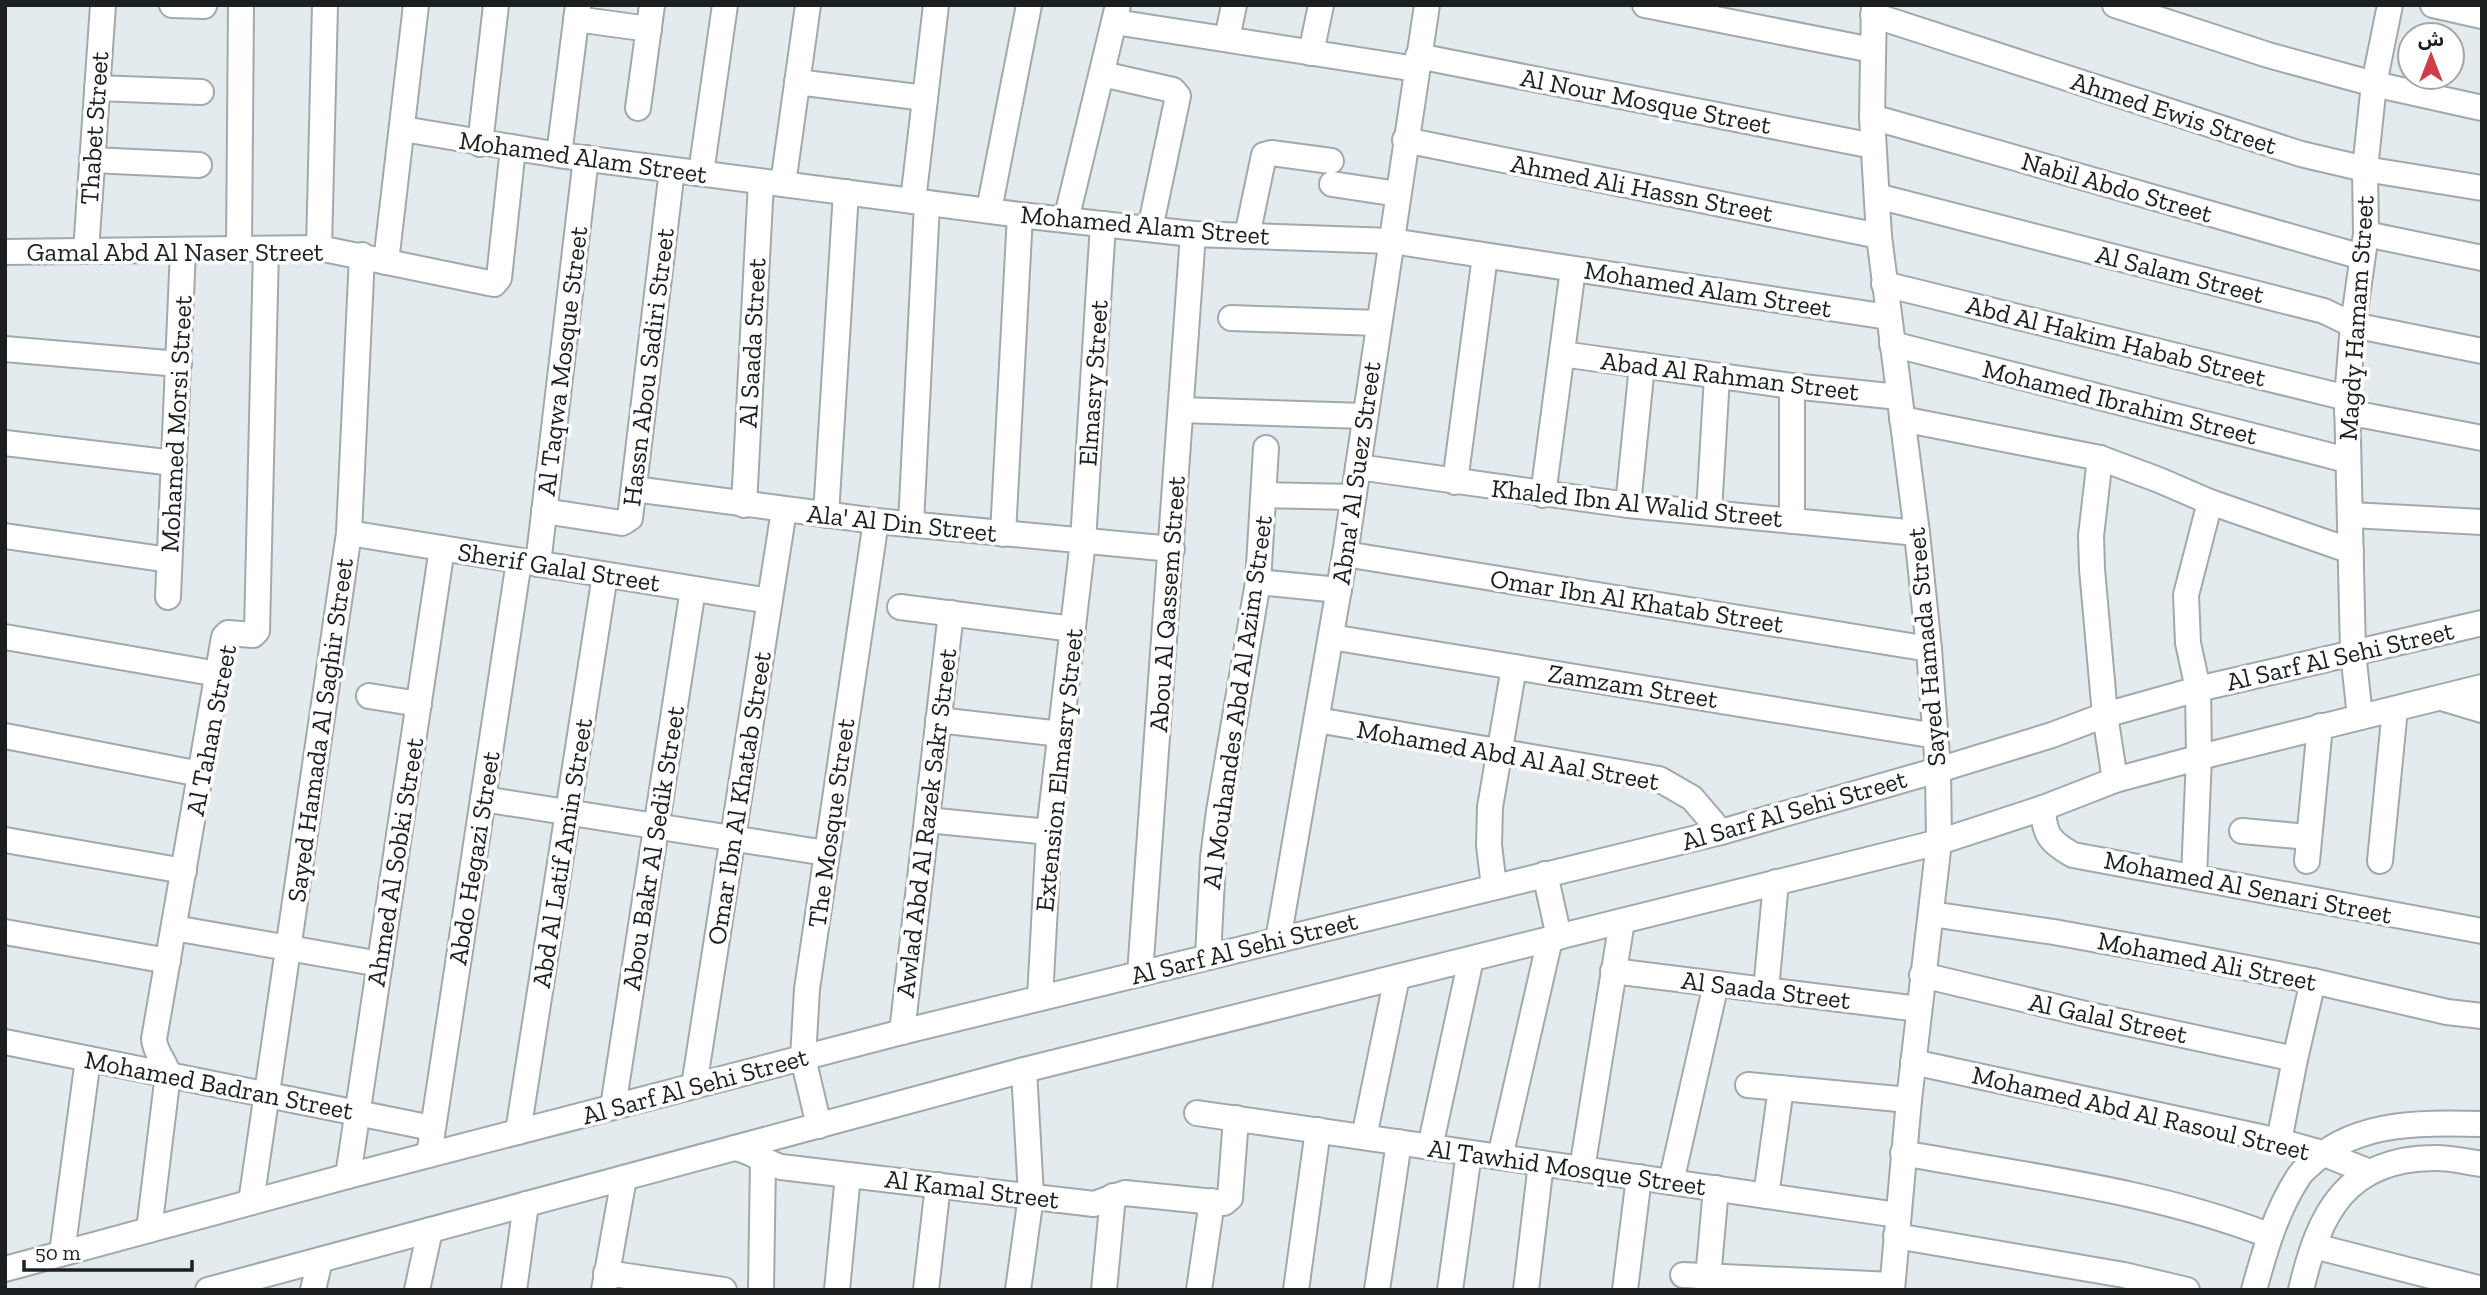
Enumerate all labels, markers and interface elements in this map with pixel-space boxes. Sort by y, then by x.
north arrow [2396,21,2466,91]
text: ش [2418,28,2444,51]
street label: Thabet Street [73,50,115,206]
street label: Al Nour Mosque Street [1518,61,1774,141]
street label: Ahmed Ewis Street [2067,65,2281,161]
street label: Mohamed Alam Street [457,124,709,190]
street label: Nabil Abdo Street [2018,144,2216,230]
street label: Ahmed Ali Hassn Street [1508,147,1776,229]
street label: Magdy Hamam Street [2331,194,2381,442]
street label: Mohamed Alam Street [1019,198,1271,252]
street label: Al Taqwa Mosque Street [530,224,594,498]
street label: Hassn Abou Sadiri Street [615,226,681,508]
street label: Gamal Abd Al Naser Street [27,236,324,268]
street label: Al Salam Street [2092,238,2268,310]
street label: Mohamed Alam Street [1582,254,1834,324]
street label: Al Saada Street [732,257,772,429]
street label: Abd Al Hakim Habab Street [1963,288,2269,394]
street label: Mohamed Morsi Street [153,294,199,553]
street label: Elmasry Street [1071,298,1115,467]
street label: Abad Al Rahman Street [1599,344,1861,408]
street label: Mohamed Ibrahim Street [1979,352,2261,452]
street label: Abna' Al Suez Street [1325,359,1388,586]
street label: Khaled Ibn Al Walid Street [1490,472,1785,534]
street label: Abou Al Qassem Street [1142,474,1192,733]
street label: Ala' Al Din Street [806,497,999,549]
street label: Al Mouhandes Abd Al Azim Street [1195,513,1279,891]
street label: Sayed Hamada Street [1900,526,1952,768]
street label: Sherif Galal Street [456,535,663,599]
street label: Sayed Hamada Al Saghir Street [280,556,360,904]
street label: Omar Ibn Al Khatab Street [1488,562,1786,640]
street label: Al Sarf Al Sehi Street [2223,614,2457,698]
street label: Extension Elmasry Street [1028,626,1090,913]
street label: Al Tahan Street [179,641,243,818]
street label: Awlad Abd Al Razek Sakr Street [889,646,963,999]
street label: Omar Ibn Al Khatab Street [700,649,778,947]
street label: Zamzam Street [1546,657,1721,715]
street label: Abou Bakr Al Sedik Street [615,703,691,992]
street label: Mohamed Abd Al Aal Street [1354,713,1662,797]
street label: Abd Al Latif Amin Street [525,715,599,990]
street label: The Mosque Street [800,716,862,930]
street label: Ahmed Al Sobki Street [360,735,431,989]
street label: Abdo Hegazi Street [441,748,507,967]
street label: Al Sarf Al Sehi Street [1678,762,1910,857]
street label: Mohamed Al Senari Street [2101,843,2395,931]
street label: Al Sarf Al Sehi Street [1127,904,1361,992]
street label: Mohamed Ali Street [2095,924,2320,998]
street label: Al Saada Street [1680,964,1853,1016]
street label: Al Galal Street [2026,986,2190,1050]
street label: Al Sarf Al Sehi Street [579,1040,812,1132]
street label: Mohamed Badran Street [82,1043,356,1127]
street label: Mohamed Abd Al Rasoul Street [1969,1059,2313,1168]
street label: Al Tawhid Mosque Street [1426,1132,1708,1202]
street label: Al Kamal Street [883,1162,1061,1216]
scale bar [24,1228,192,1272]
text: 50 m [35,1240,81,1265]

